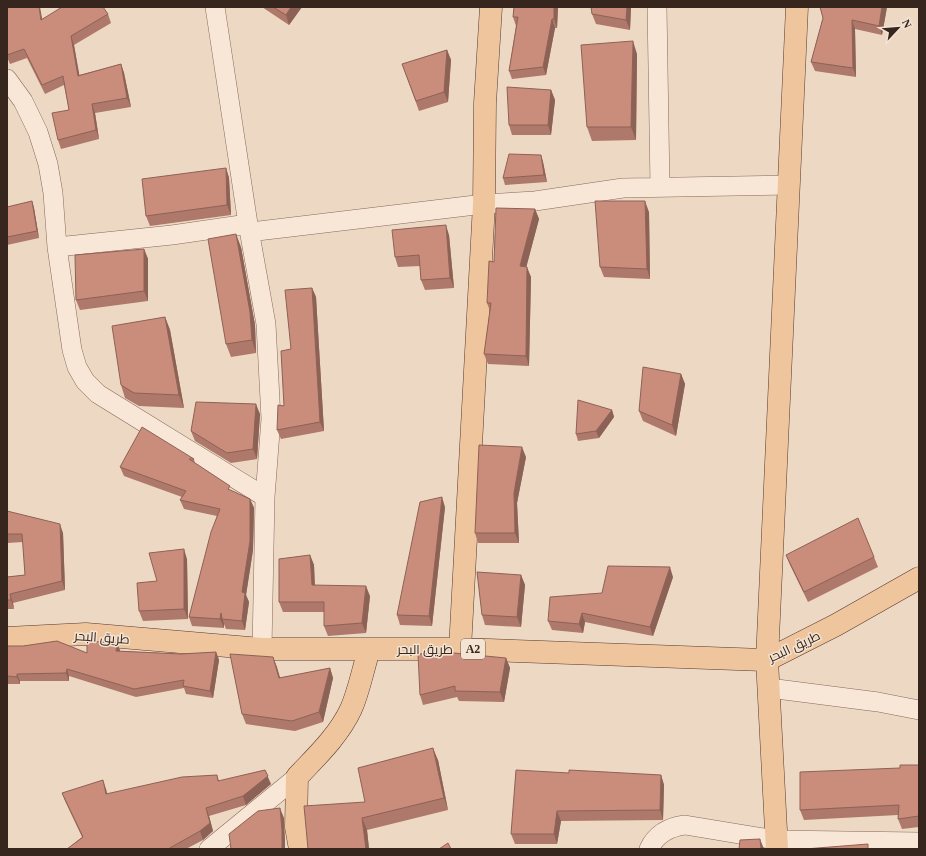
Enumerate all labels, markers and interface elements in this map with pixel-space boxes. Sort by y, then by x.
north arrow [878,8,918,48]
text: N [900,17,914,30]
street label: طريق البحر [73,628,130,647]
street label: طريق البحر [765,628,823,665]
road number: A2 [461,639,485,659]
street label: طريق البحر [396,642,453,657]

